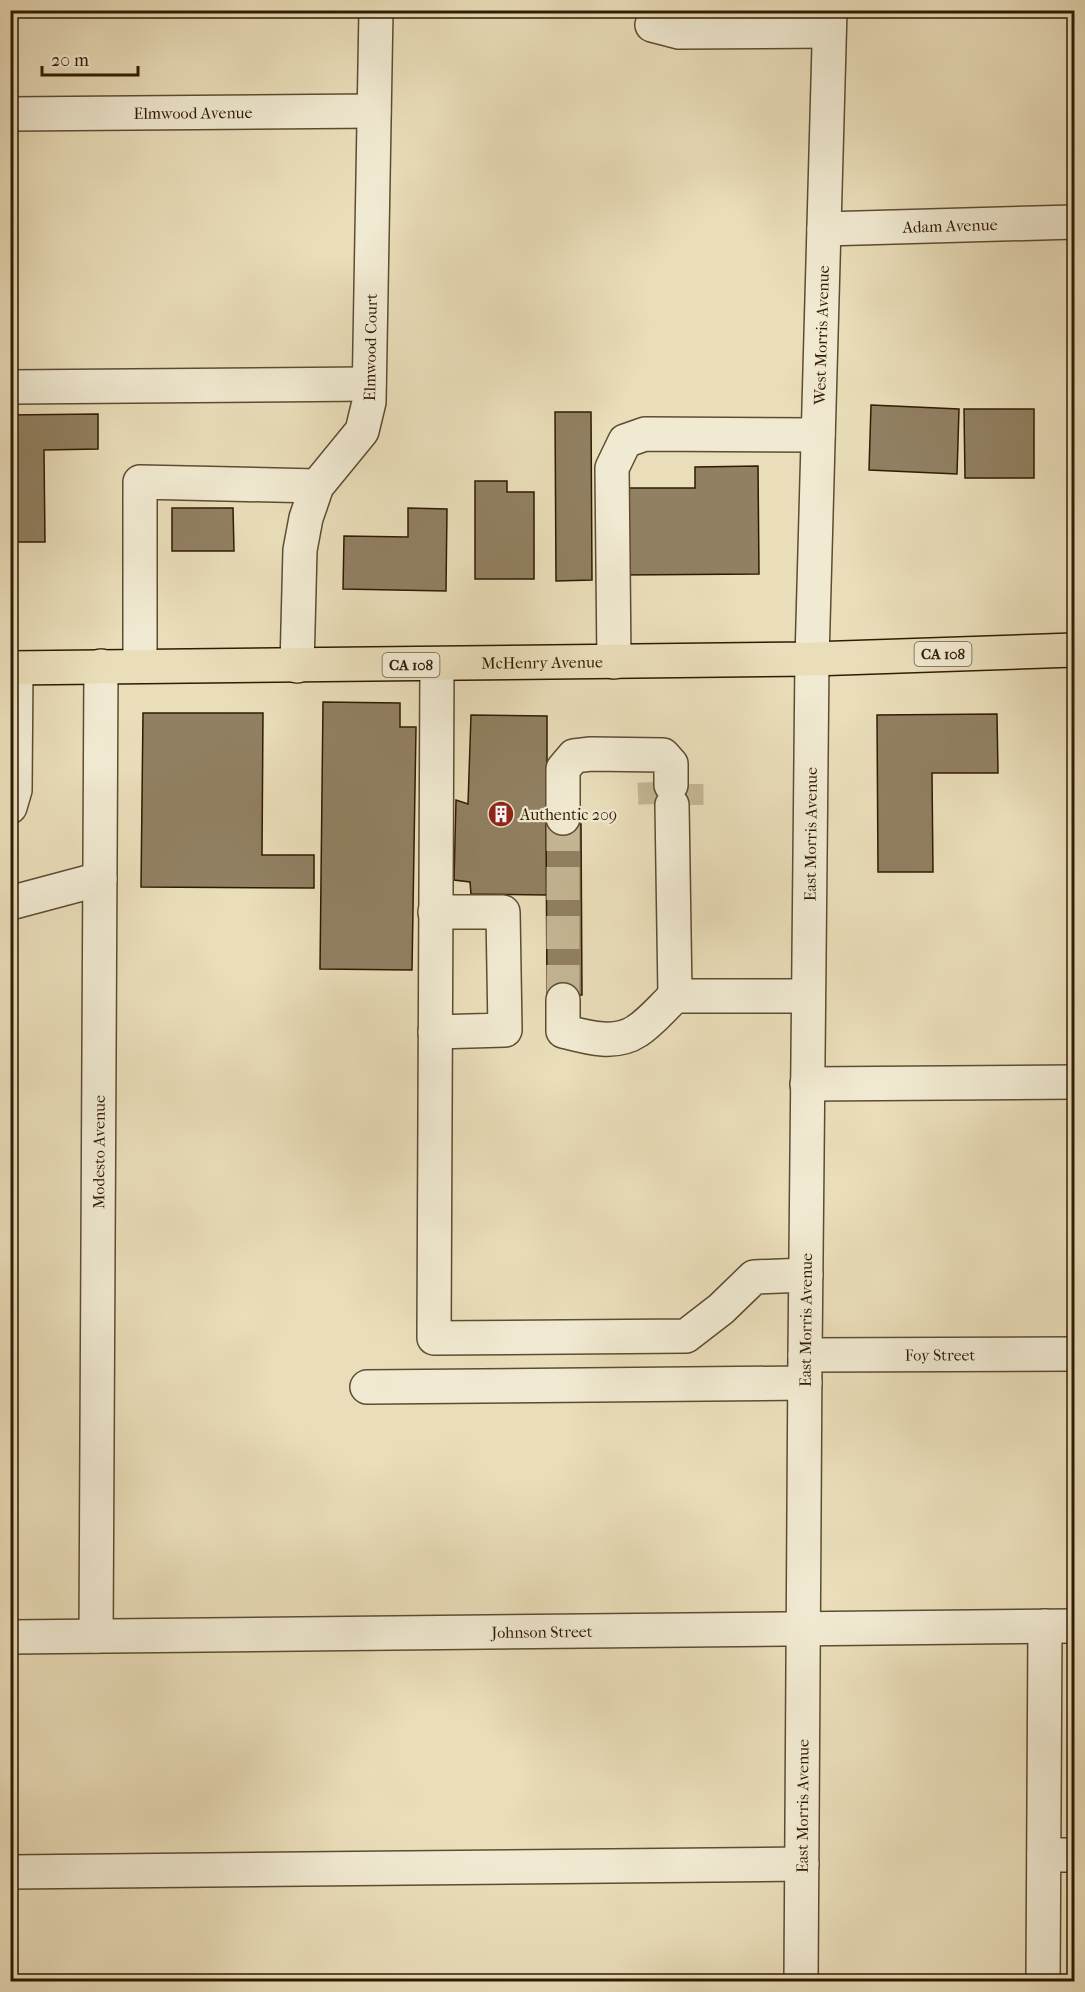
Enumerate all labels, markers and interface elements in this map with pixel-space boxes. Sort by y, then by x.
scale bar [42,39,138,77]
text: 20 m [51,50,89,71]
street label: Elmwood Avenue [133,103,253,122]
street label: Adam Avenue [901,215,998,236]
street label: West Morris Avenue [810,265,832,406]
street label: Elmwood Court [360,293,380,401]
road number: CA 108 [914,642,972,666]
street label: McHenry Avenue [481,652,603,672]
road number: CA 108 [382,653,440,677]
street label: East Morris Avenue [800,767,820,901]
building icon: Authentic 209 [486,799,516,829]
place label: Authentic 209 [519,805,617,824]
street label: Modesto Avenue [89,1095,108,1209]
street label: East Morris Avenue [795,1253,816,1387]
street label: Foy Street [905,1345,976,1364]
street label: Johnson Street [489,1621,593,1642]
street label: East Morris Avenue [792,1739,812,1873]

